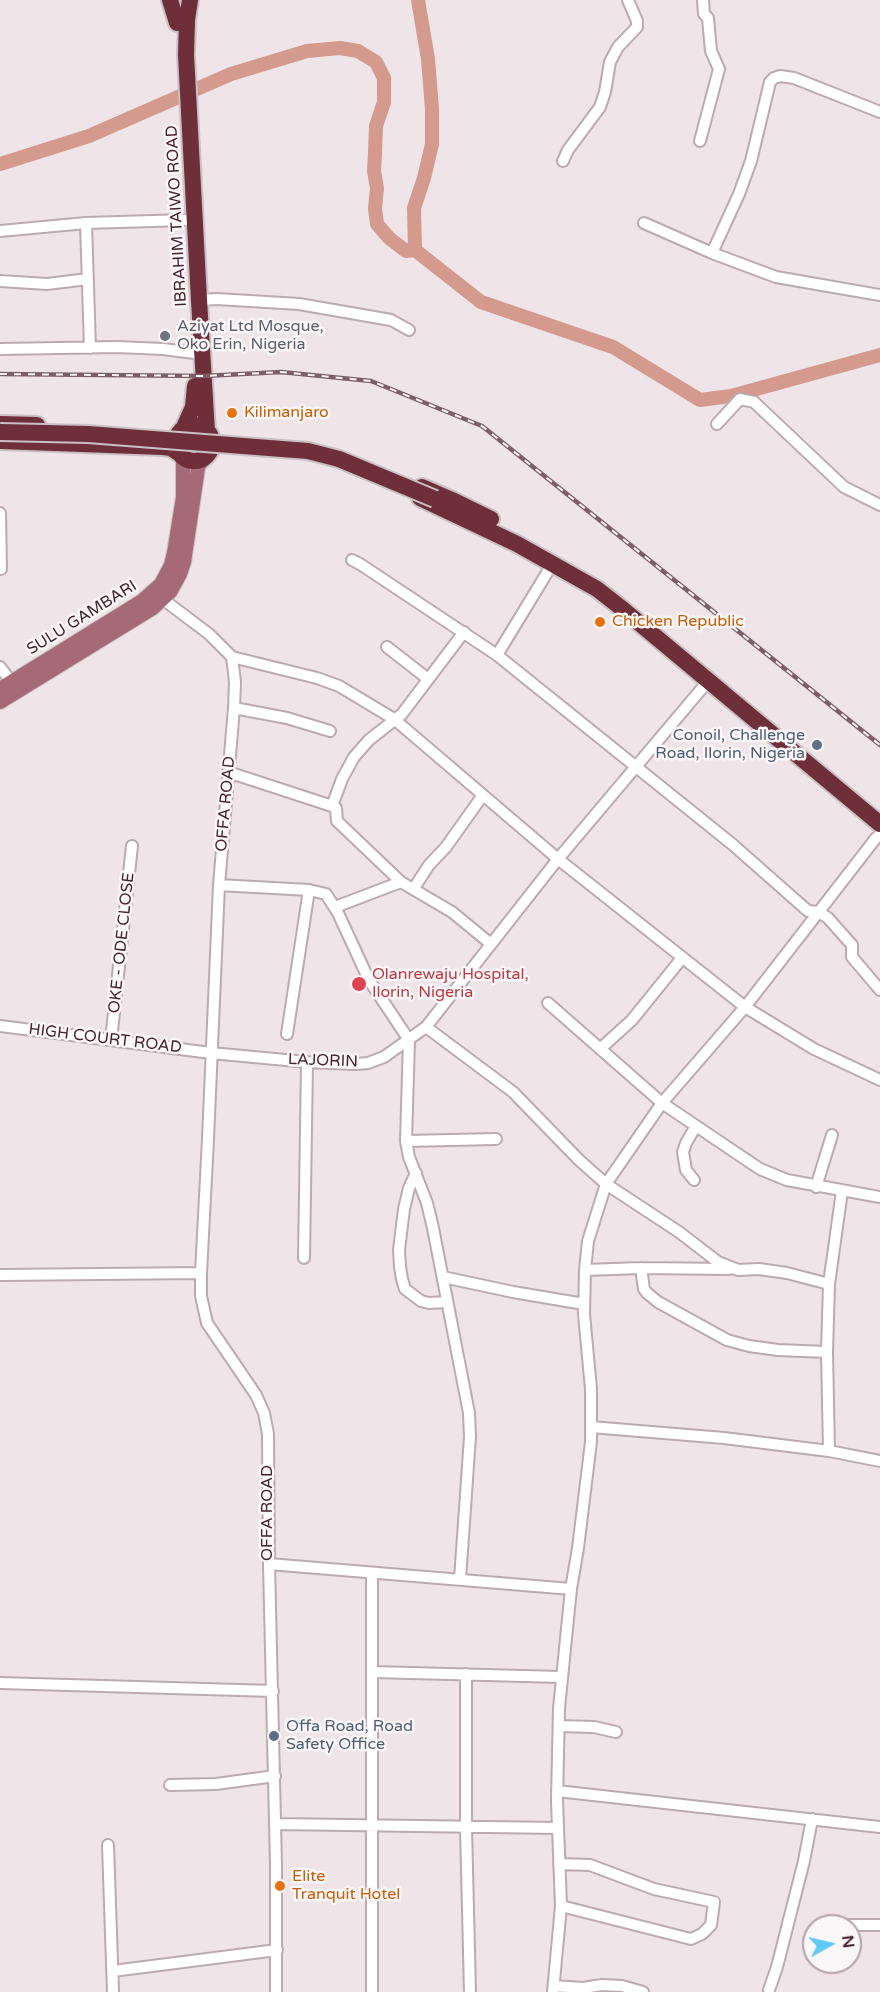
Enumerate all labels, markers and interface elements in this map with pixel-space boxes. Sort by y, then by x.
street label: IBRAHIM TAIWO ROAD [163,125,191,307]
place label: Aziyat Ltd Mosque, Oko Erin, Nigeria [177,317,324,355]
marker: Aziyat Ltd Mosque, Oko Erin, Nigeria [158,329,172,343]
place label: Kilimanjaro [244,403,329,423]
marker: Kilimanjaro [225,406,239,420]
street label: SULU GAMBARI [24,577,140,659]
place label: Chicken Republic [612,612,744,632]
marker: Chicken Republic [593,615,607,629]
place label: Conoil, Challenge Road, Ilorin, Nigeria [655,726,805,764]
marker: Conoil, Challenge Road, Ilorin, Nigeria [810,738,824,752]
street label: OFFA ROAD [212,755,240,853]
street label: OKE - ODE CLOSE [105,872,139,1014]
place label: Olanrewaju Hospital, Ilorin, Nigeria [372,965,529,1003]
marker: Olanrewaju Hospital, Ilorin, Nigeria [350,975,368,993]
street label: HIGH COURT ROAD [27,1020,183,1058]
street label: LAJORIN [288,1050,358,1072]
street label: OFFA ROAD [258,1465,278,1561]
place label: Offa Road, Road Safety Office [286,1717,413,1755]
marker: Offa Road, Road Safety Office [267,1729,281,1743]
place label: Elite Tranquit Hotel [292,1867,400,1905]
marker: Elite Tranquit Hotel [273,1879,287,1893]
north arrow [802,1914,862,1974]
text: N [837,1934,859,1950]

